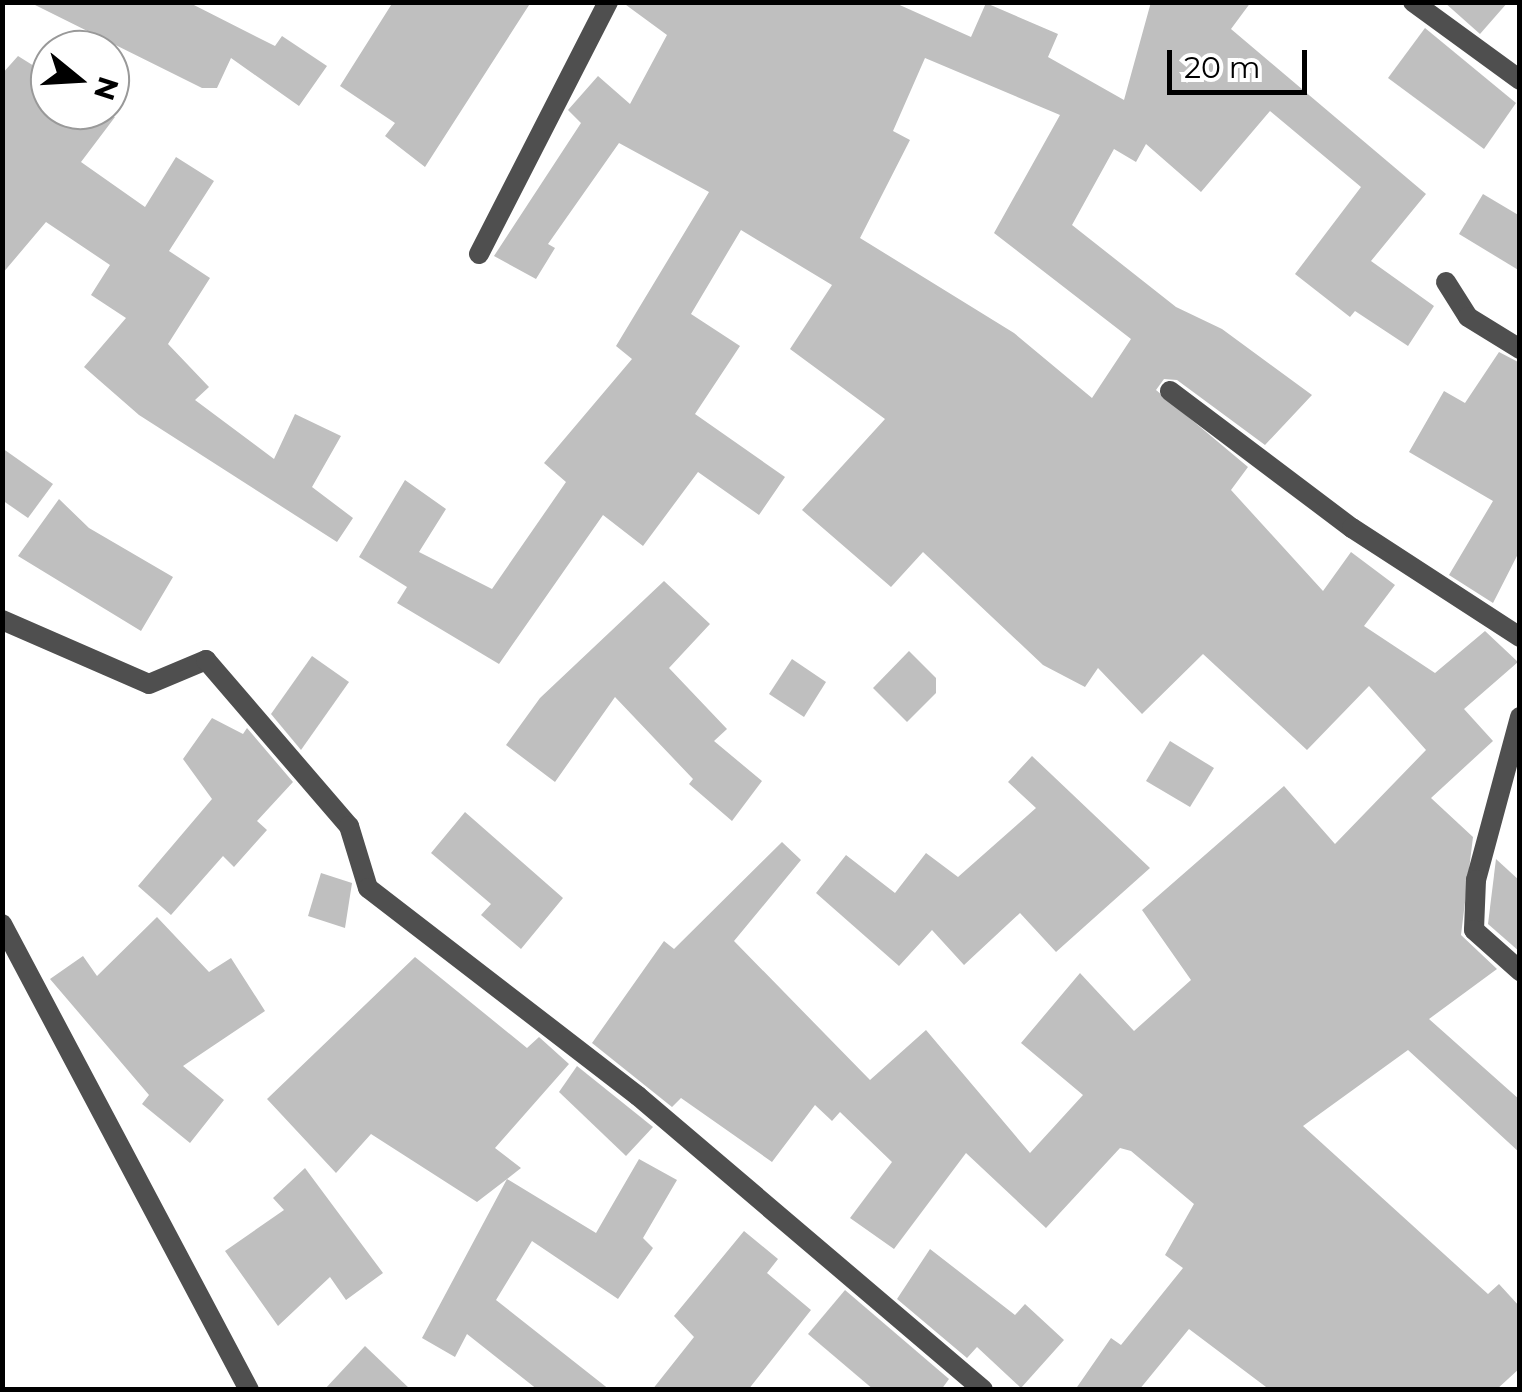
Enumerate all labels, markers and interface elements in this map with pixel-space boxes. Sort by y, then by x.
north arrow [30,30,130,130]
scale bar [1172,30,1312,92]
text: 20 m [1184,49,1261,86]
text: N [87,73,126,105]

